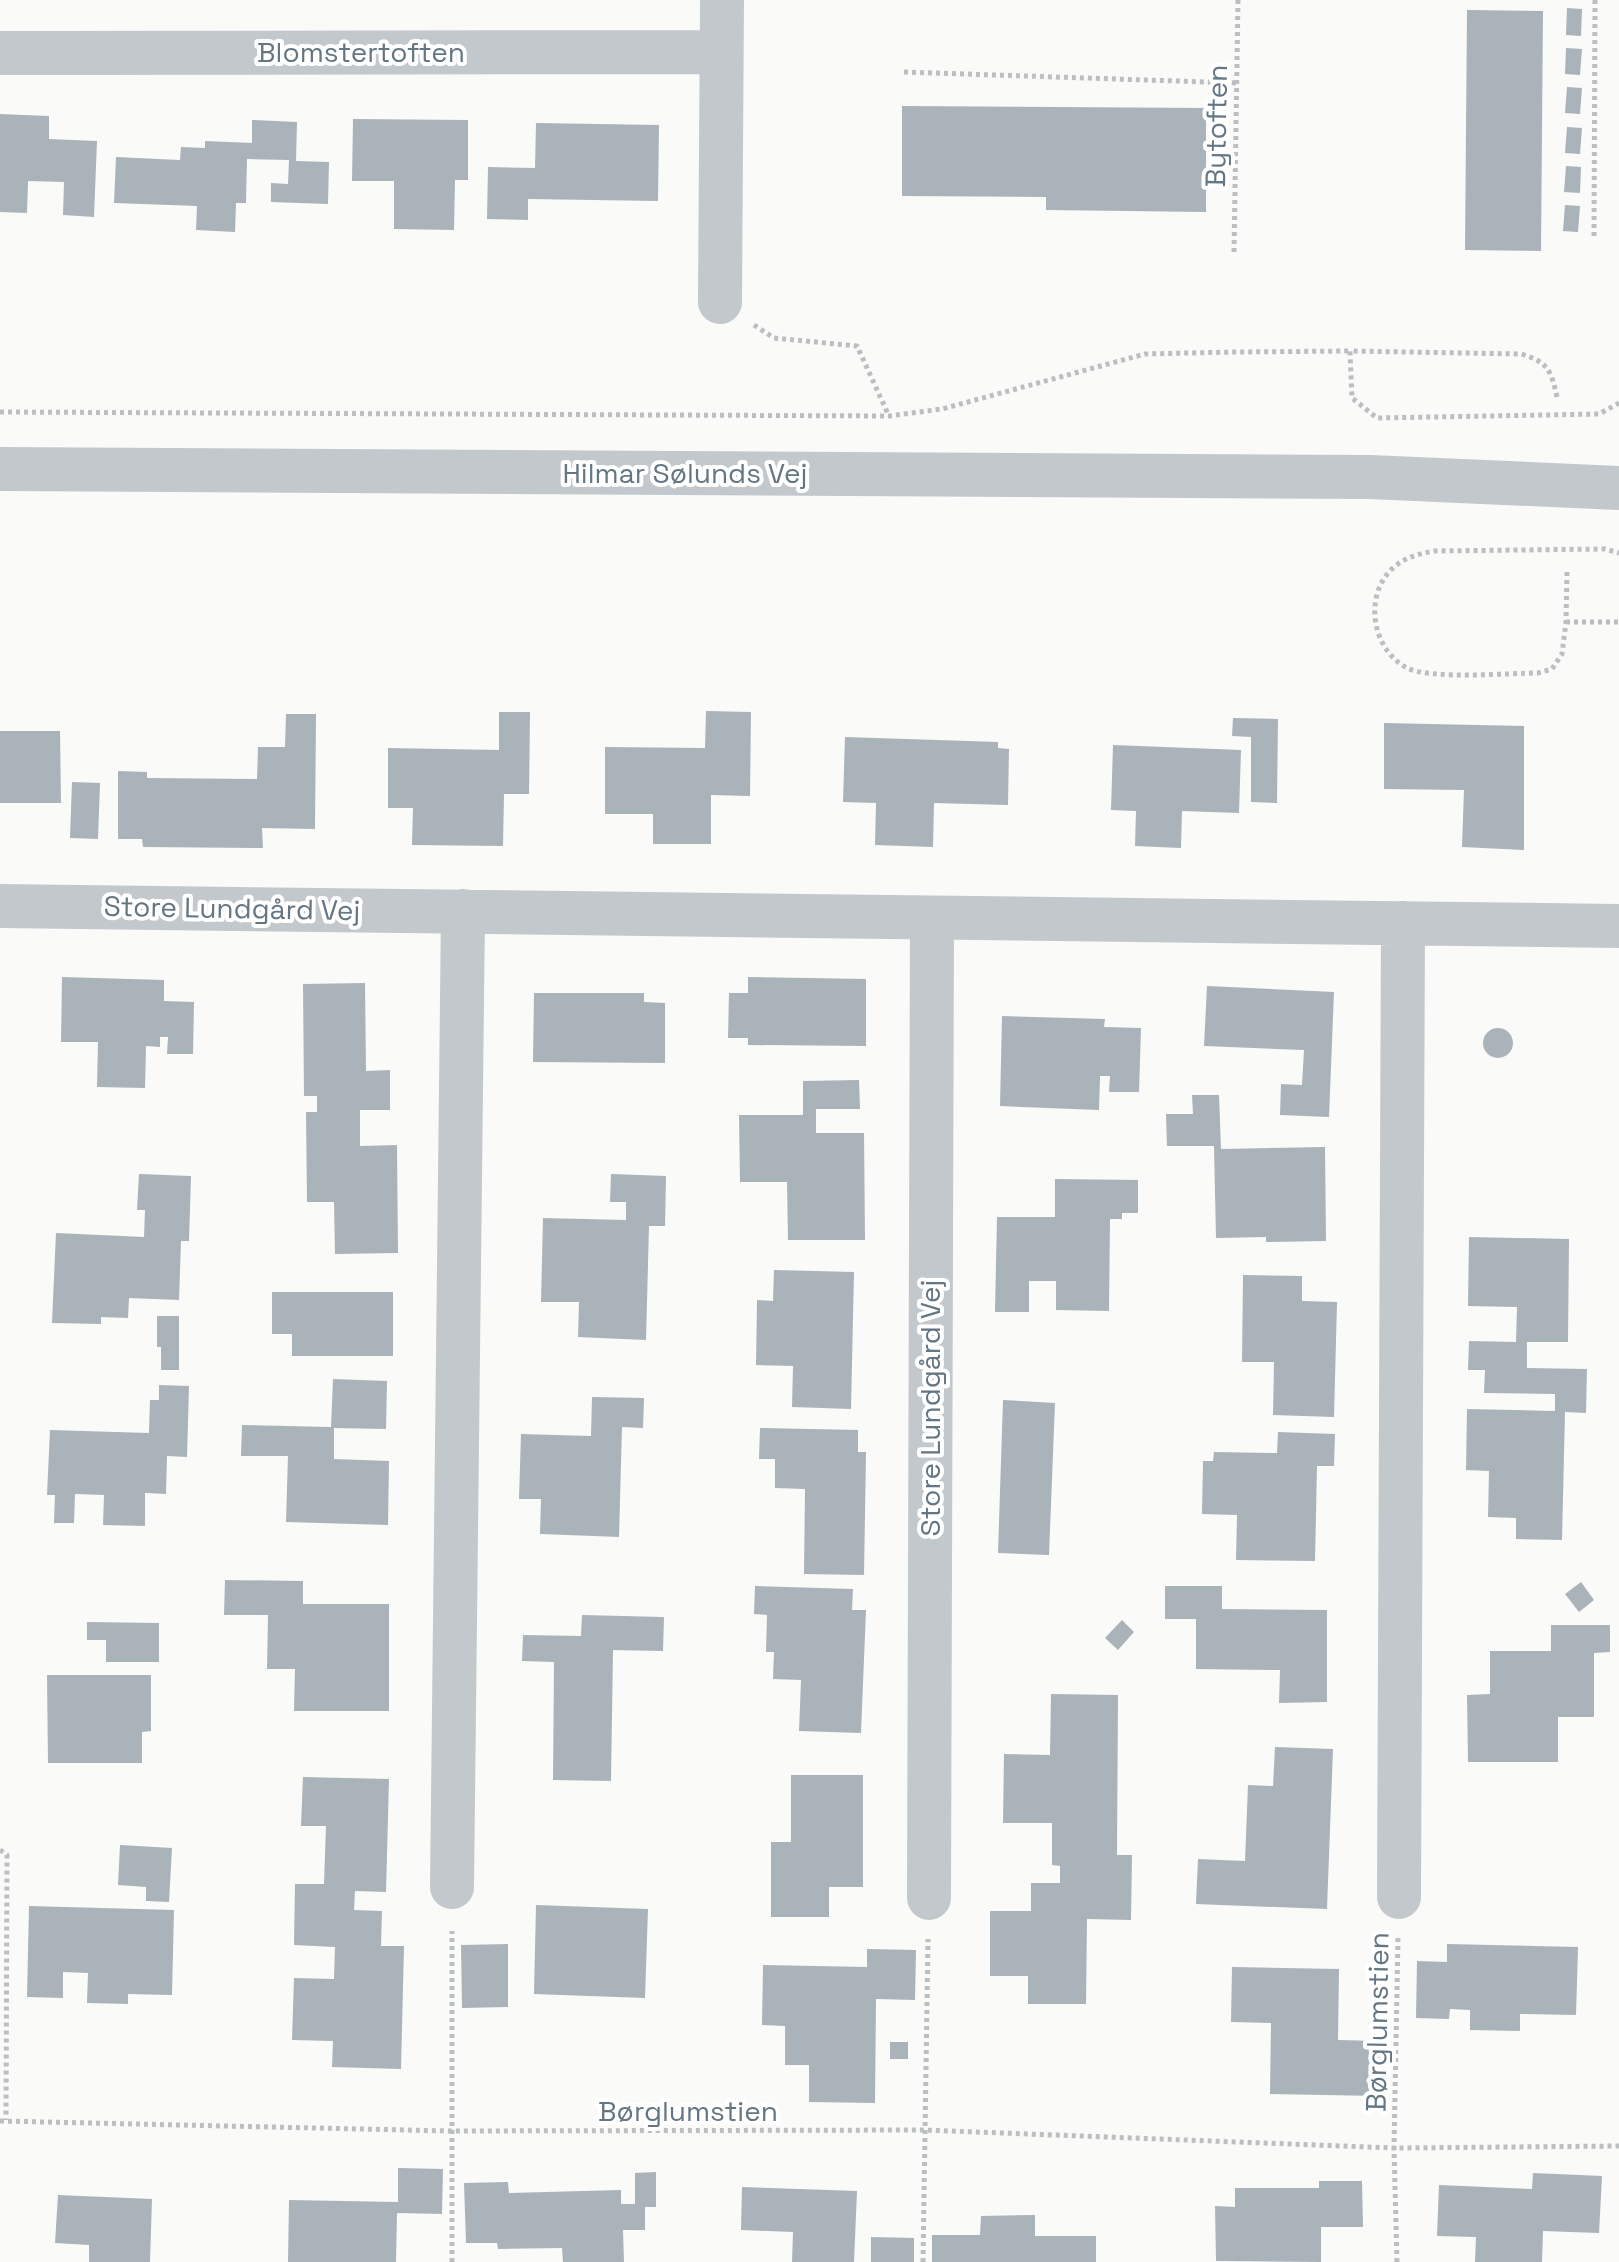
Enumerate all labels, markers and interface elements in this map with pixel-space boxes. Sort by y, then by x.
street label: Blomstertoften [257,34,465,70]
street label: Bytoften [1197,64,1235,188]
street label: Hilmar Sølunds Vej [562,455,808,491]
street label: Store Lundgård Vej [103,888,361,928]
street label: Store Lundgård Vej [912,1280,948,1536]
street label: Børglumstien [1357,1932,1397,2112]
street label: Børglumstien [598,2093,778,2129]

